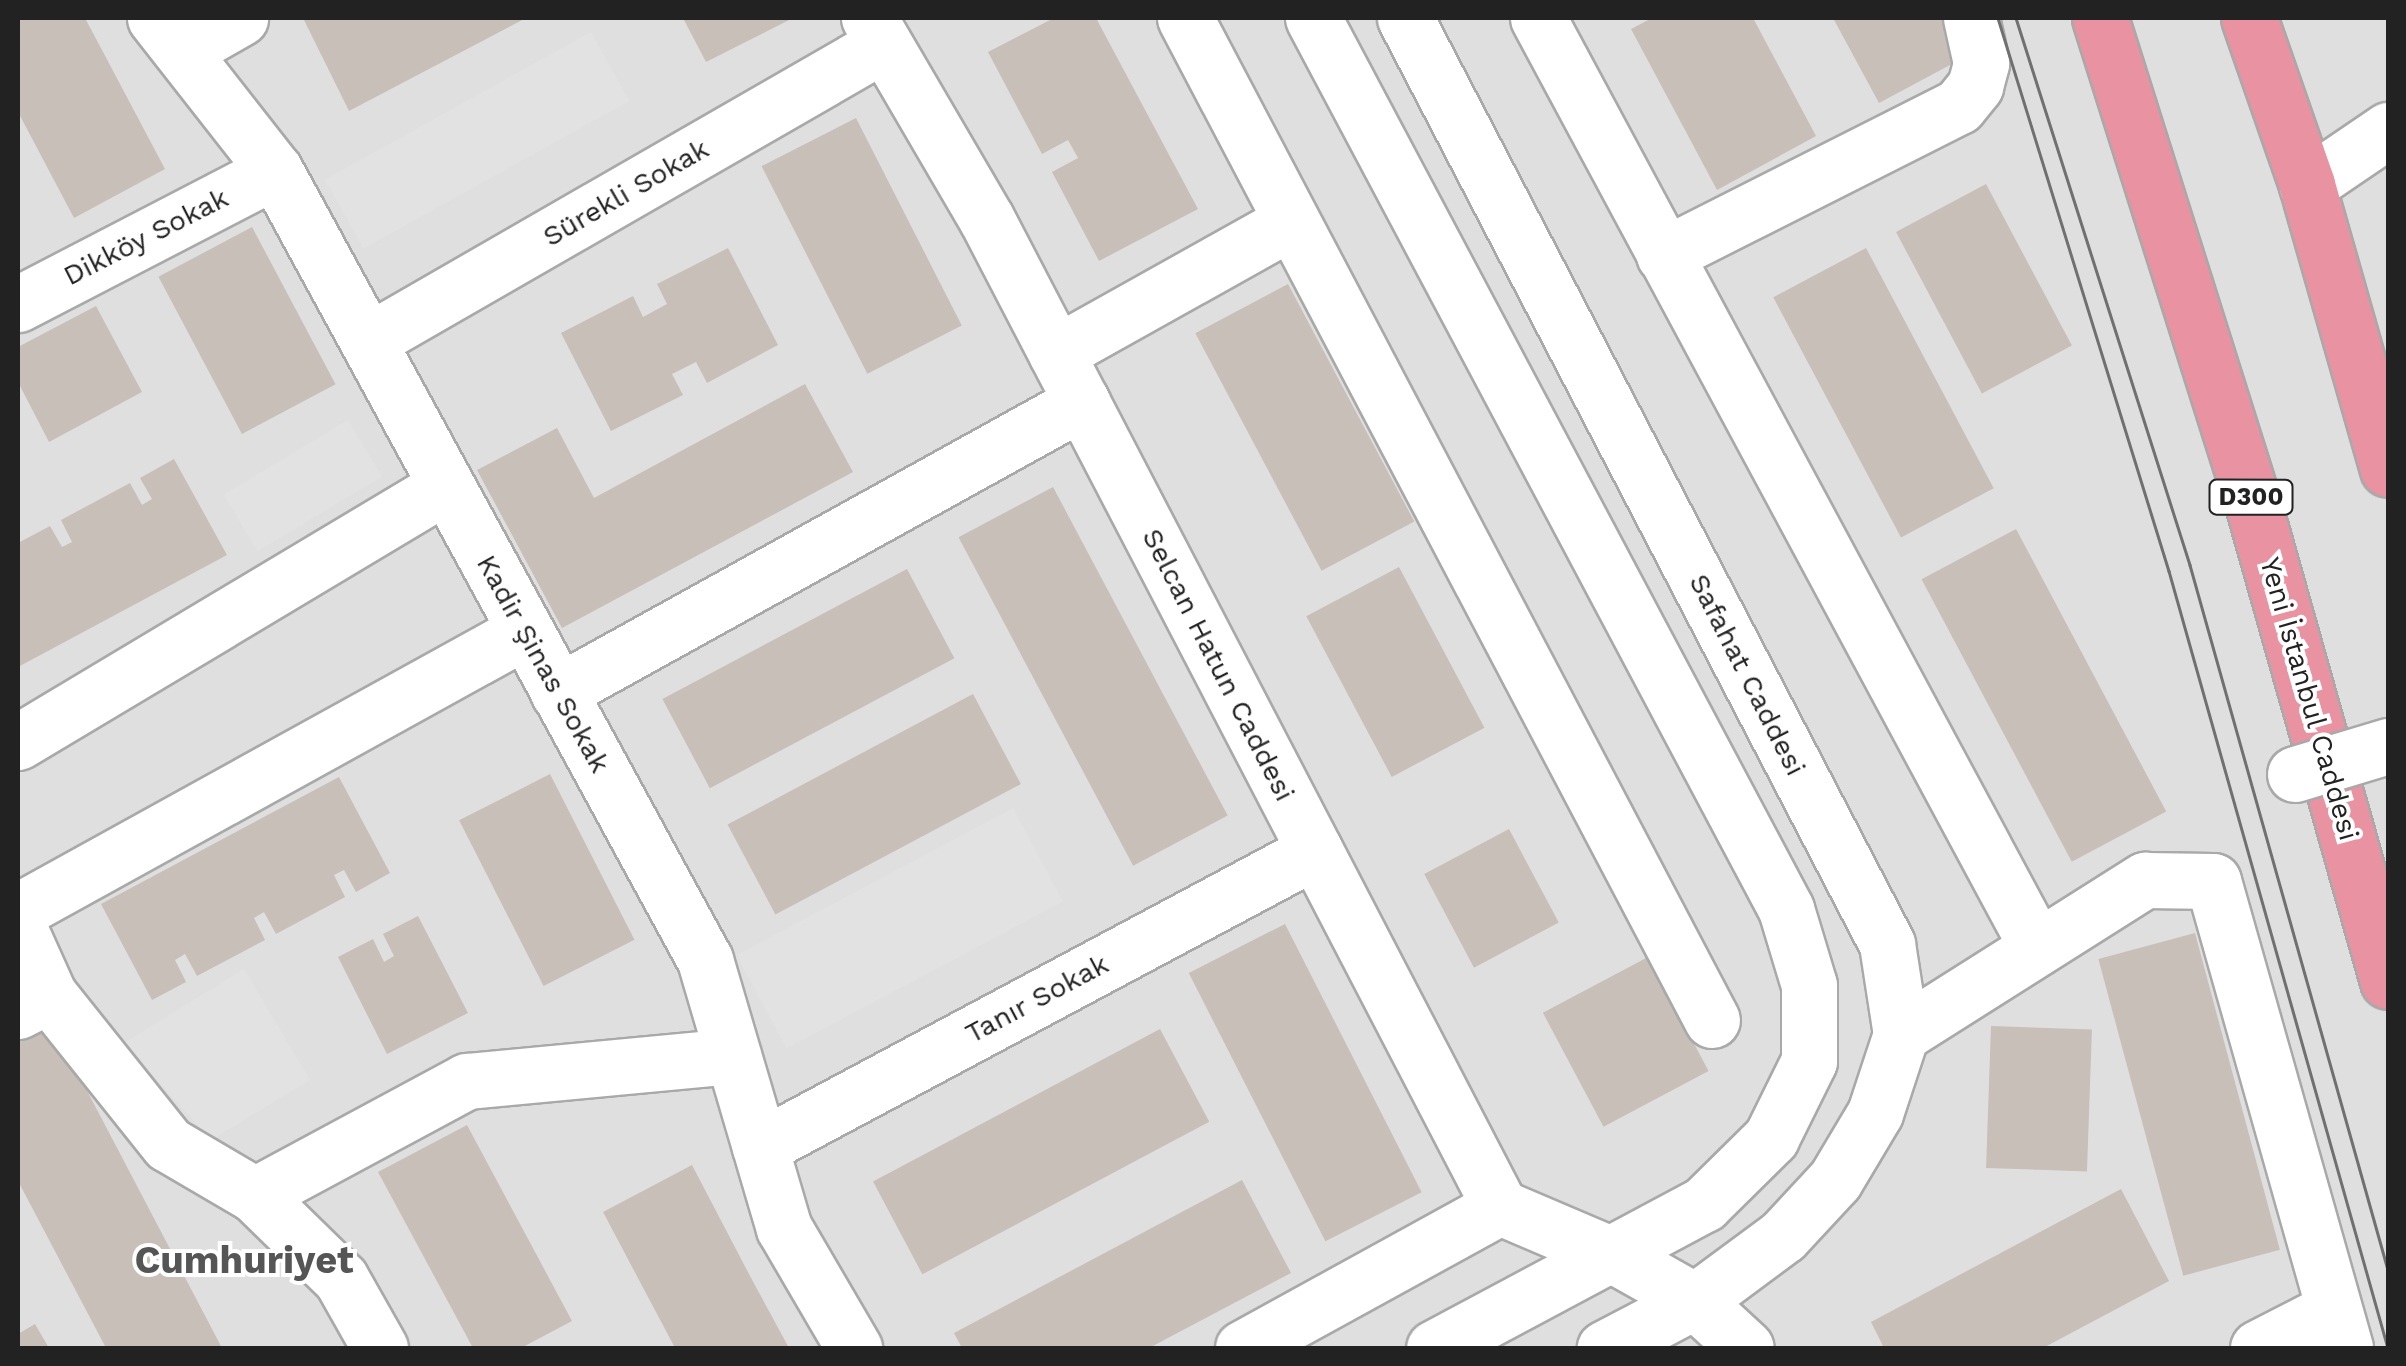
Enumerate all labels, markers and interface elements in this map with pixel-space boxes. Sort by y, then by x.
street label: Sürekli Sokak [537,132,715,254]
street label: Dikköy Sokak [58,181,234,293]
road number: D300 [2208,477,2294,517]
street label: Selcan Hatun Caddesi [1135,523,1301,807]
street label: Kadir Şinas Sokak [469,549,617,779]
street label: Yeni İstanbul Caddesi [2252,553,2366,845]
street label: Safahat Caddesi [1682,569,1812,781]
street label: Tanır Sokak [959,947,1115,1051]
district label: Cumhuriyet [134,1238,354,1284]

